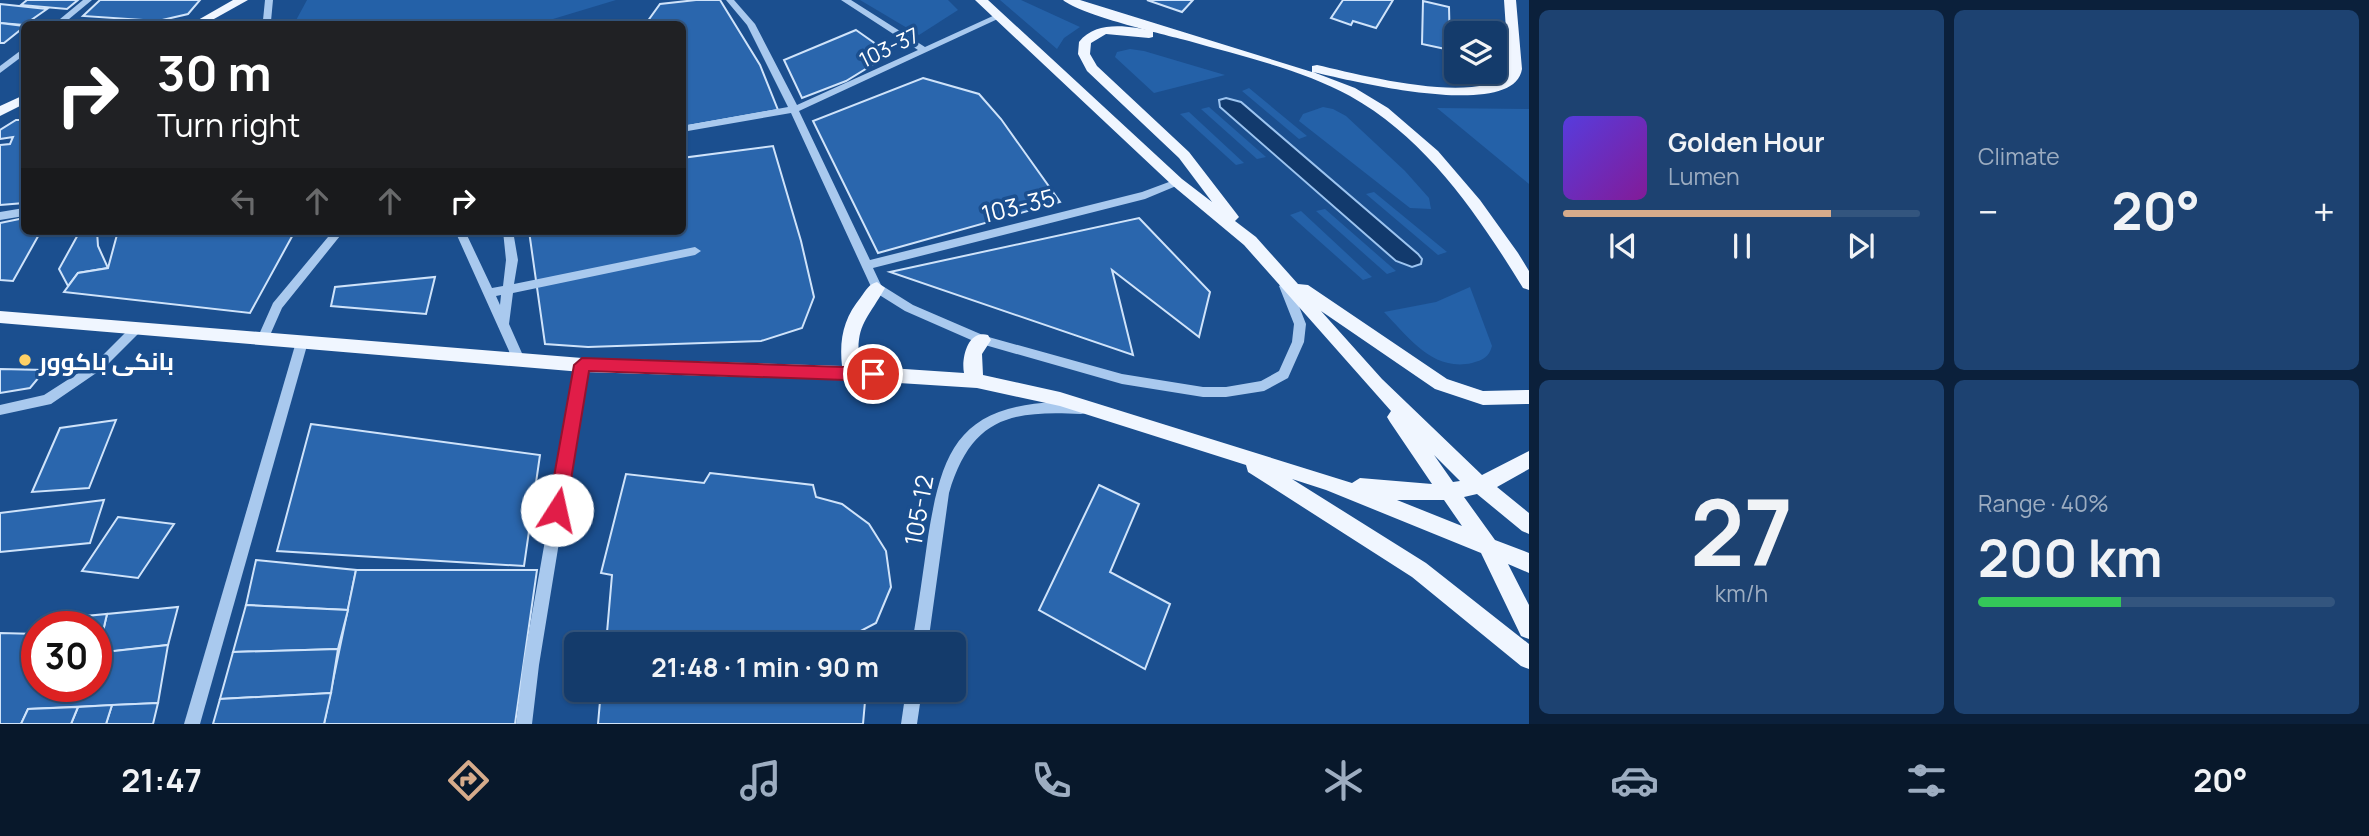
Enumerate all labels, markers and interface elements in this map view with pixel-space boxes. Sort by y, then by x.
street label: 103-37 [854,20,924,74]
map controls [1444,21,1507,84]
button: layers [1444,21,1507,84]
text: 30 m [157,39,272,106]
icon: right [42,49,133,140]
text: Turn right [157,103,300,147]
text: Golden Hour [1668,124,1825,160]
text: Climate [1978,140,2060,172]
text: Lumen [1668,160,1740,192]
text: 20° [2112,175,2200,246]
street label: 103-35 [978,180,1058,230]
icon: left [225,182,263,220]
icon: ahead [298,182,336,220]
icon: ahead [371,182,409,220]
icon: right [444,182,482,220]
text: − [1978,185,1999,237]
text: + [2313,185,2335,237]
icon: previous [1604,227,1642,265]
icon: pause [1723,227,1761,265]
icon: next [1842,227,1880,265]
place label: بانکی باکوور [38,344,174,377]
pin [843,344,903,404]
marker: بانکی باکوور [17,352,33,368]
icon: arrive [854,355,892,393]
text: 27 [1690,469,1793,593]
street label: 105-12 [896,472,940,548]
position arrow [520,473,594,547]
text: Range · 40% [1978,487,2109,519]
text: 200 km [1978,522,2163,593]
text: km/h [1715,577,1768,609]
speed limit sign: 30 [21,611,112,702]
text: 21:48 · 1 min · 90 m [651,649,879,685]
icon: directions [444,756,493,805]
icon: music [736,756,785,805]
icon: phone [1027,756,1076,805]
icon: climate [1319,756,1368,805]
icon: car [1610,756,1659,805]
icon: filters [1902,756,1951,805]
text: 21:47 [121,758,202,802]
text: 20° [2193,758,2248,802]

